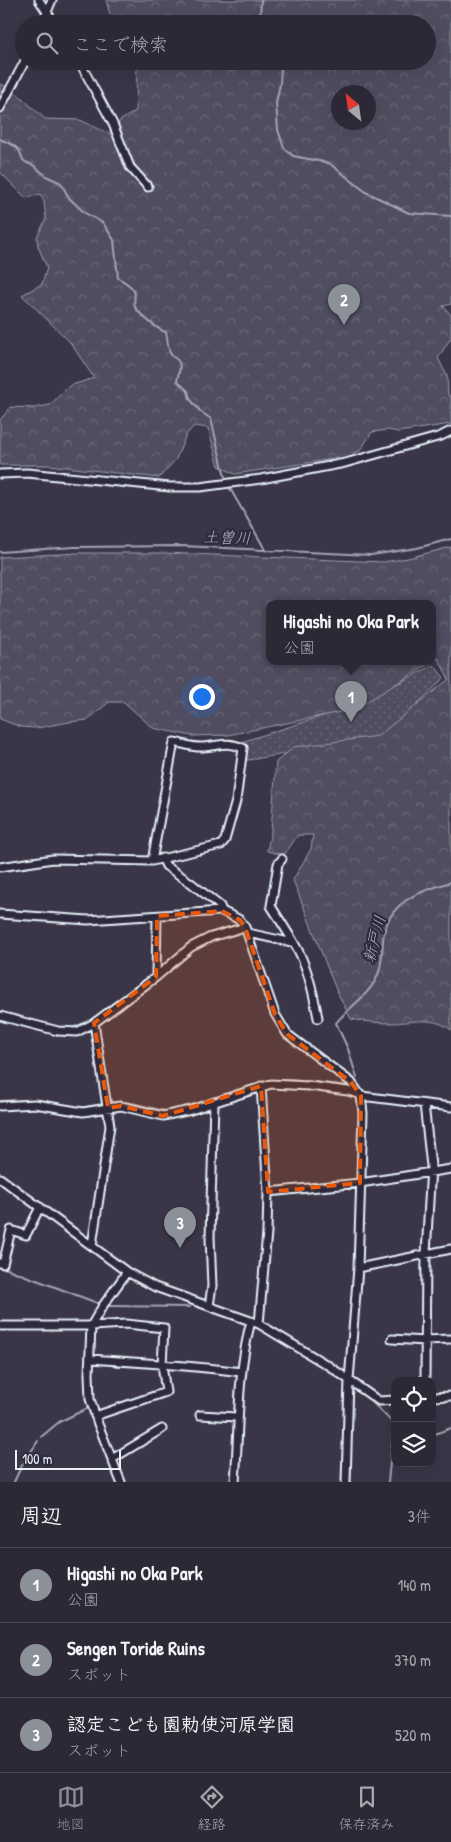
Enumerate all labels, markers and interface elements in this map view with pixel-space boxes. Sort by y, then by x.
search box [15,15,436,70]
icon: search [33,29,61,57]
text: ここで検索 [73,31,168,57]
north arrow [331,85,376,130]
pin: 2 [328,284,360,325]
water label: 土曽川 [203,525,251,549]
popup [266,600,436,665]
text: Higashi no Oka Park [283,608,419,634]
text: 公園 [283,636,315,658]
pin: 1 [335,681,367,722]
your location [189,684,215,710]
water label: 新戸川 [357,913,391,965]
pin: 3 [164,1207,196,1248]
map controls [391,1377,436,1467]
button: locate [391,1377,436,1422]
button: layers [391,1422,436,1467]
scale bar [15,1447,121,1470]
text: 100 m [22,1449,52,1468]
text: 周辺 [20,1501,62,1530]
text: 3件 [408,1505,431,1527]
text: Higashi no Oka Park [67,1560,203,1586]
text: 1 [33,1574,39,1596]
text: 140 m [397,1574,431,1596]
text: 公園 [67,1588,99,1610]
text: Sengen Toride Ruins [67,1635,205,1661]
text: 2 [32,1649,40,1671]
text: 370 m [394,1649,431,1671]
text: スポット [67,1663,131,1685]
text: 認定こども園勅使河原学園 [67,1711,295,1737]
text: 3 [32,1724,40,1746]
text: 520 m [395,1724,431,1746]
text: スポット [67,1739,131,1761]
tab: 地図 [57,1783,85,1833]
tab: 経路 [198,1783,226,1833]
tab: 保存済み [339,1783,395,1833]

